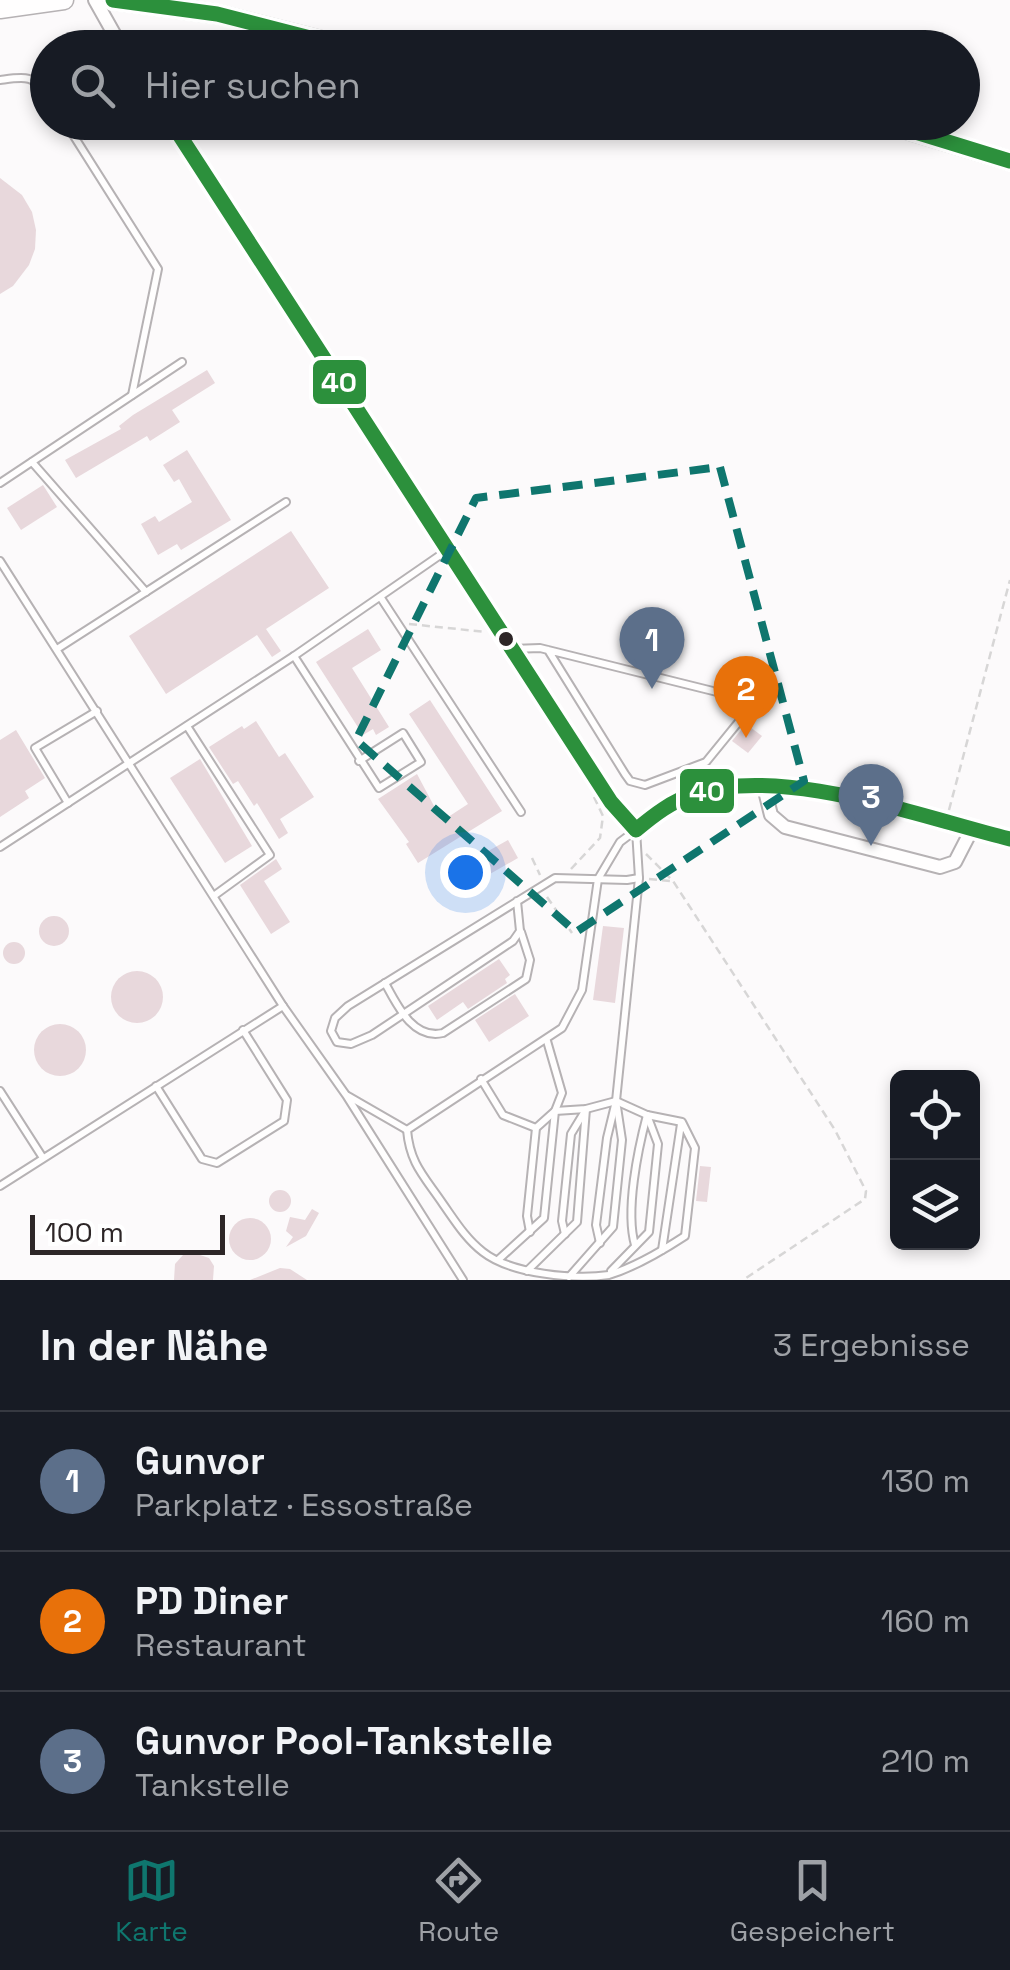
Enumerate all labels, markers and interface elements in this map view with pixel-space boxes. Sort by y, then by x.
search box [30,30,980,140]
icon: search [65,58,120,113]
text: Hier suchen [145,61,361,109]
line badge: 40 [311,358,368,406]
text: 40 [321,364,357,400]
pin: 1 [620,606,684,689]
unlabelled marker [496,629,516,649]
pin: 2 [714,656,778,738]
pin: 3 [838,764,904,846]
line badge: 40 [678,767,736,815]
text: 40 [689,773,725,809]
your location [440,847,491,898]
map controls [890,1070,980,1250]
button: locate [890,1070,980,1160]
button: layers [890,1160,980,1250]
scale bar [30,1210,225,1254]
text: 100 m [45,1214,124,1250]
text: In der Nähe [40,1319,268,1372]
text: 3 Ergebnisse [773,1325,970,1365]
text: Gunvor [135,1437,265,1485]
text: 1 [65,1461,80,1501]
text: 130 m [881,1461,970,1501]
text: Parkplatz · Essostraße [135,1485,473,1525]
text: PD Diner [135,1577,289,1625]
text: 2 [63,1601,82,1641]
text: 160 m [881,1601,970,1641]
text: Restaurant [135,1625,307,1665]
text: Gunvor Pool-Tankstelle [135,1717,553,1765]
text: 3 [63,1741,82,1781]
text: 210 m [881,1741,970,1781]
text: Tankstelle [135,1765,290,1805]
tab: Karte [115,1853,188,1949]
tab: Route [418,1853,499,1949]
tab: Gespeichert [730,1853,895,1949]

